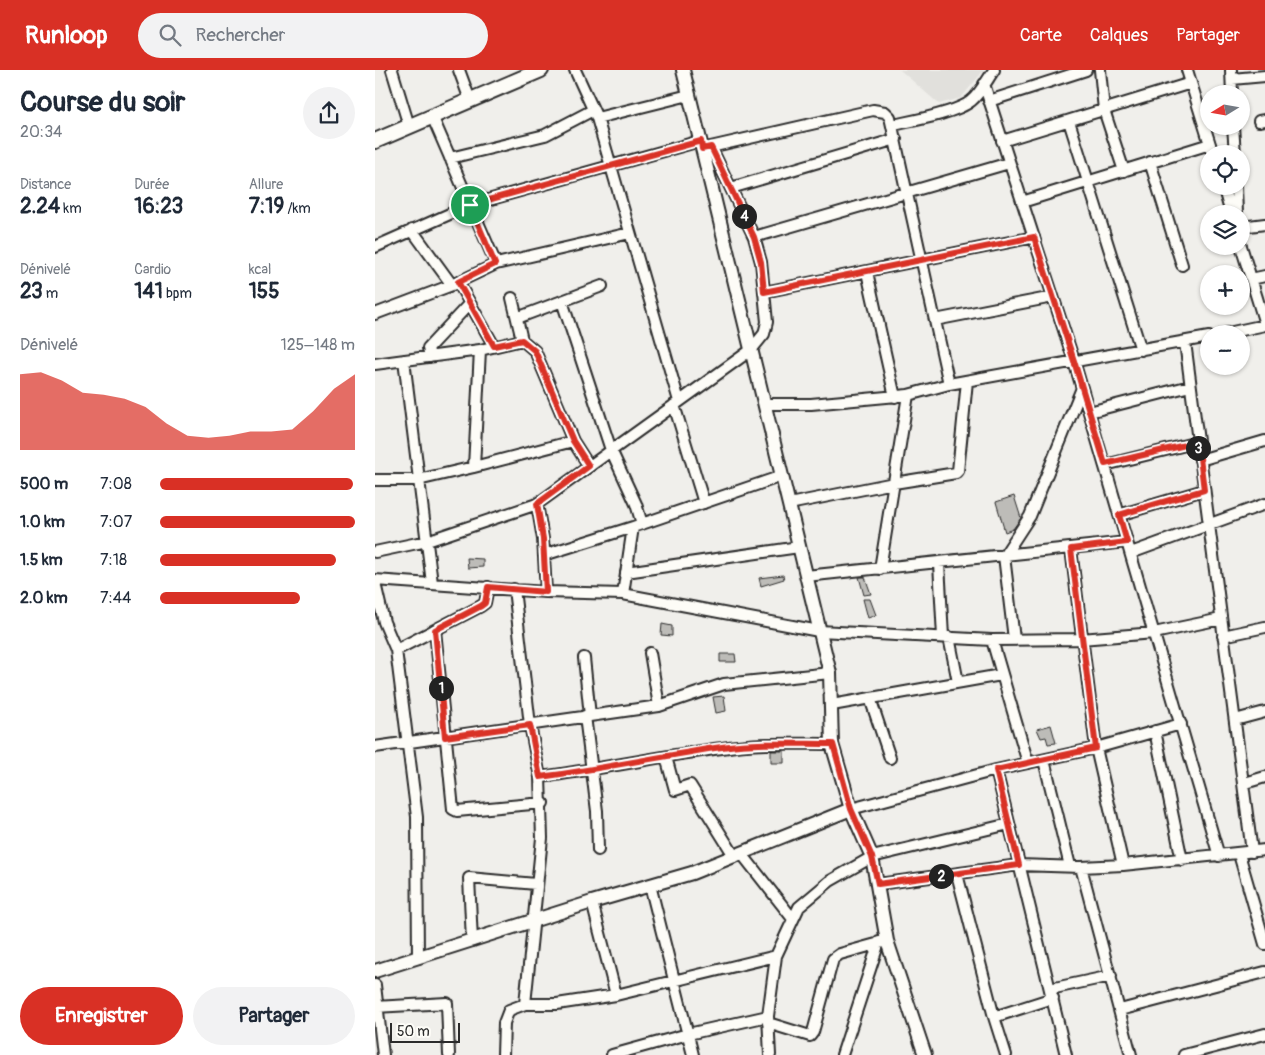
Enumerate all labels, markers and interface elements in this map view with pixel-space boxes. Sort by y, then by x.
search box [138,13,488,58]
text: Runloop [25,21,108,50]
icon: search [156,21,184,49]
text: Rechercher [196,23,285,47]
text: Carte [1020,24,1062,47]
text: Calques [1090,24,1148,47]
text: Partager [1176,24,1240,47]
text: Course du soir [20,85,185,120]
north arrow [1200,85,1250,135]
map controls [1200,85,1250,375]
button: share [303,87,355,139]
text: 20:34 [20,122,62,142]
button: locate [1200,145,1250,195]
text: Distance [20,176,71,193]
text: Durée [134,176,169,193]
text: Allure [249,176,283,193]
pin [449,184,491,226]
icon: arrive [456,191,484,219]
text: 2.24 [20,193,60,220]
text: 16:23 [134,193,183,220]
text: 7:19 [249,193,284,220]
text: km [60,200,82,217]
text: /km [284,200,311,217]
pin: 4 [731,204,757,228]
button: layers [1200,205,1250,255]
text: 4 [740,208,749,225]
text: Dénivelé [20,261,71,278]
text: Cardio [134,261,171,278]
text: kcal [249,261,271,278]
button: + [1200,265,1250,315]
text: 23 [20,278,43,305]
text: 141 [134,278,163,305]
text: 155 [249,278,280,305]
text: m [43,285,58,302]
text: bpm [163,285,192,302]
button: − [1200,325,1250,375]
text: Dénivelé [20,335,78,355]
text: 125–148 m [280,335,355,355]
pin: 3 [1185,436,1211,460]
text: 3 [1195,440,1202,457]
text: 500 m [20,474,68,494]
text: 7:08 [100,474,132,494]
text: 1.0 km [20,512,65,532]
text: 7:07 [100,512,132,532]
text: 1.5 km [20,550,63,570]
text: 7:18 [100,550,127,570]
text: 2.0 km [20,588,68,608]
text: 7:44 [100,588,131,608]
pin: 1 [429,676,453,700]
text: 1 [439,680,444,697]
pin: 2 [929,864,953,888]
text: 2 [938,868,945,885]
button: Enregistrer [20,987,183,1045]
button: Partager [193,987,355,1045]
scale bar [390,1020,460,1043]
text: 50 m [397,1023,430,1040]

